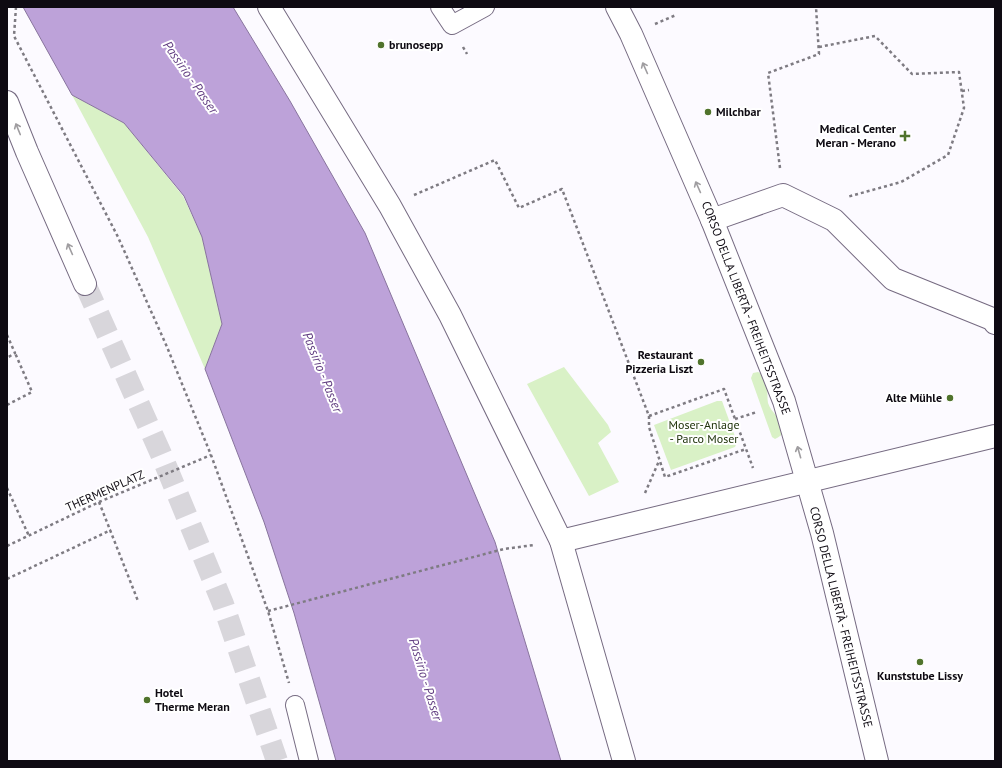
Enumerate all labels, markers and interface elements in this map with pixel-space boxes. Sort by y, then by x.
place label: brunosepp [389,37,444,52]
water label: Passirio - Passer [159,38,222,118]
marker: brunosepp [376,40,386,50]
one-way arrow [641,62,648,74]
place label: Milchbar [716,104,761,119]
marker: Milchbar [703,107,713,117]
place label: Medical Center Meran - Merano [816,121,897,150]
one-way arrow [14,124,21,136]
marker: Medical Center Meran - Merano [899,130,911,142]
one-way arrow [693,181,701,193]
street label: CORSO DELLA LIBERTÀ - FREIHEITSSTRASSE [699,199,794,417]
one-way arrow [66,243,73,255]
water label: Passirio - Passer [299,330,347,416]
place label: Restaurant Pizzeria Liszt [625,347,694,376]
marker: Restaurant Pizzeria Liszt [696,357,706,367]
place label: Alte Mühle [886,390,942,405]
marker: Alte Mühle [945,393,955,403]
park label: Moser-Anlage - Parco Moser [668,417,740,446]
one-way arrow [795,445,802,458]
street label: THERMENPLATZ [63,466,147,515]
street label: CORSO DELLA LIBERTÀ - FREIHEITSSTRASSE [807,505,876,729]
water label: Passirio - Passer [405,636,446,723]
marker: Kunststube Lissy [915,657,925,667]
place label: Kunststube Lissy [877,668,963,683]
place label: Hotel Therme Meran [155,685,230,714]
marker: Hotel Therme Meran [142,695,152,705]

